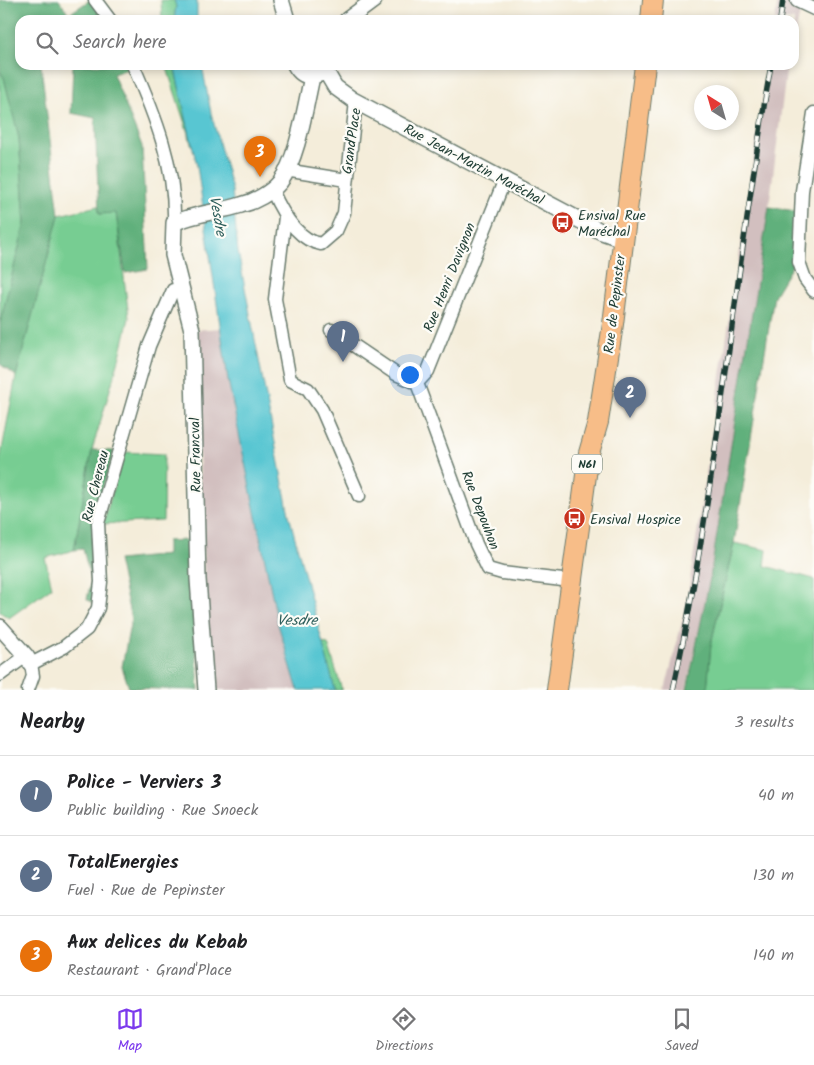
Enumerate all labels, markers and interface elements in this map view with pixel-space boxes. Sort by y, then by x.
search box [15,15,799,70]
text: Search here [73,28,167,58]
icon: search [33,29,61,57]
north arrow [694,85,739,130]
street label: Grand'Place [336,106,368,176]
street label: Rue Jean-Martin Maréchal [399,118,548,212]
pin: 3 [244,136,276,177]
water label: Vesdre [202,194,233,239]
place label: Ensival Rue Maréchal [578,205,646,243]
bus stop icon: Ensival Rue Maréchal [550,211,574,235]
street label: Rue Henri Davignon [418,219,482,335]
street label: Rue de Pepinster [598,252,632,355]
pin: 1 [327,321,359,362]
your location [397,362,423,388]
pin: 2 [614,377,646,418]
street label: Rue Francval [184,417,208,493]
street label: Rue Chereau [76,448,116,524]
road number: N61 [572,454,602,474]
street label: Rue Depouhon [455,468,505,553]
bus stop icon: Ensival Hospice [562,507,586,531]
place label: Ensival Hospice [590,509,681,531]
water label: Vesdre [277,609,318,633]
text: Nearby [20,706,85,739]
text: 3 results [735,710,794,735]
text: Police - Verviers 3 [67,768,221,798]
text: 1 [34,783,38,808]
text: 40 m [758,783,794,808]
text: Public building · Rue Snoeck [67,798,258,823]
text: TotalEnergies [67,848,179,878]
text: 2 [31,863,41,888]
text: 130 m [753,863,794,888]
text: Fuel · Rue de Pepinster [67,878,224,903]
text: Aux delices du Kebab [67,928,248,958]
text: 3 [32,943,40,968]
text: 140 m [753,943,794,968]
text: Restaurant · Grand'Place [67,958,232,983]
tab: Map [116,1005,144,1057]
tab: Directions [375,1005,433,1057]
tab: Saved [665,1005,698,1057]

